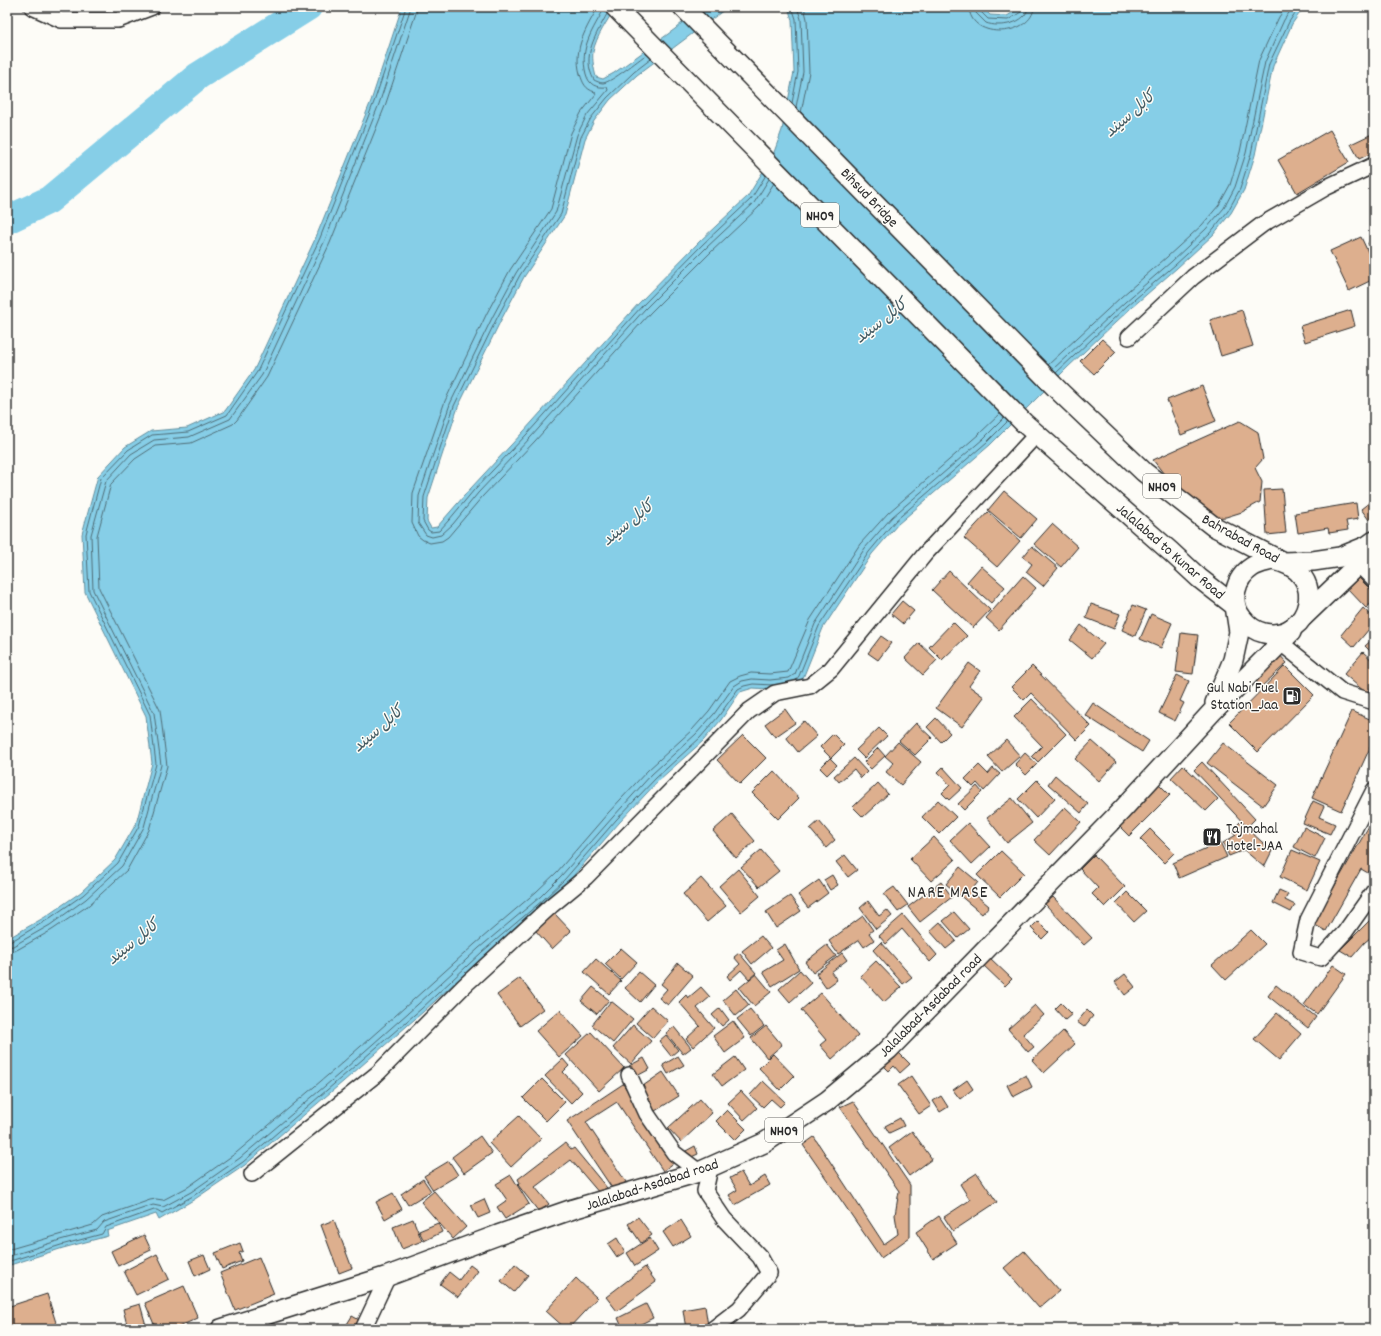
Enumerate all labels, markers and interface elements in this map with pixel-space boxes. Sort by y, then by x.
water label: کابل سيند [1100,84,1164,144]
street label: Bihsud Bridge [834,164,903,234]
road number: NH09 [801,203,839,227]
water label: کابل سيند [850,292,915,350]
road number: NH09 [1143,474,1181,498]
water label: کابل سيند [598,494,662,552]
street label: Jalalabad to Kunar Road [1110,499,1229,606]
street label: Bahrabad Road [1197,509,1283,570]
place label: Gul Nabi Fuel Station_Jaa [1207,678,1279,717]
fuel station icon: Gul Nabi Fuel Station_Jaa [1281,685,1303,707]
water label: کابل سيند [348,699,412,759]
place label: Tajmahal Hotel-JAA [1226,819,1283,858]
restaurant icon: Tajmahal Hotel-JAA [1201,826,1223,848]
district label: NARE MASE [907,882,989,906]
water label: کابل سيند [103,913,167,971]
street label: Jalalabad-Asdabad road [875,950,988,1063]
road number: NH09 [765,1118,803,1142]
street label: Jalalabad-Asdabad road [583,1154,722,1218]

